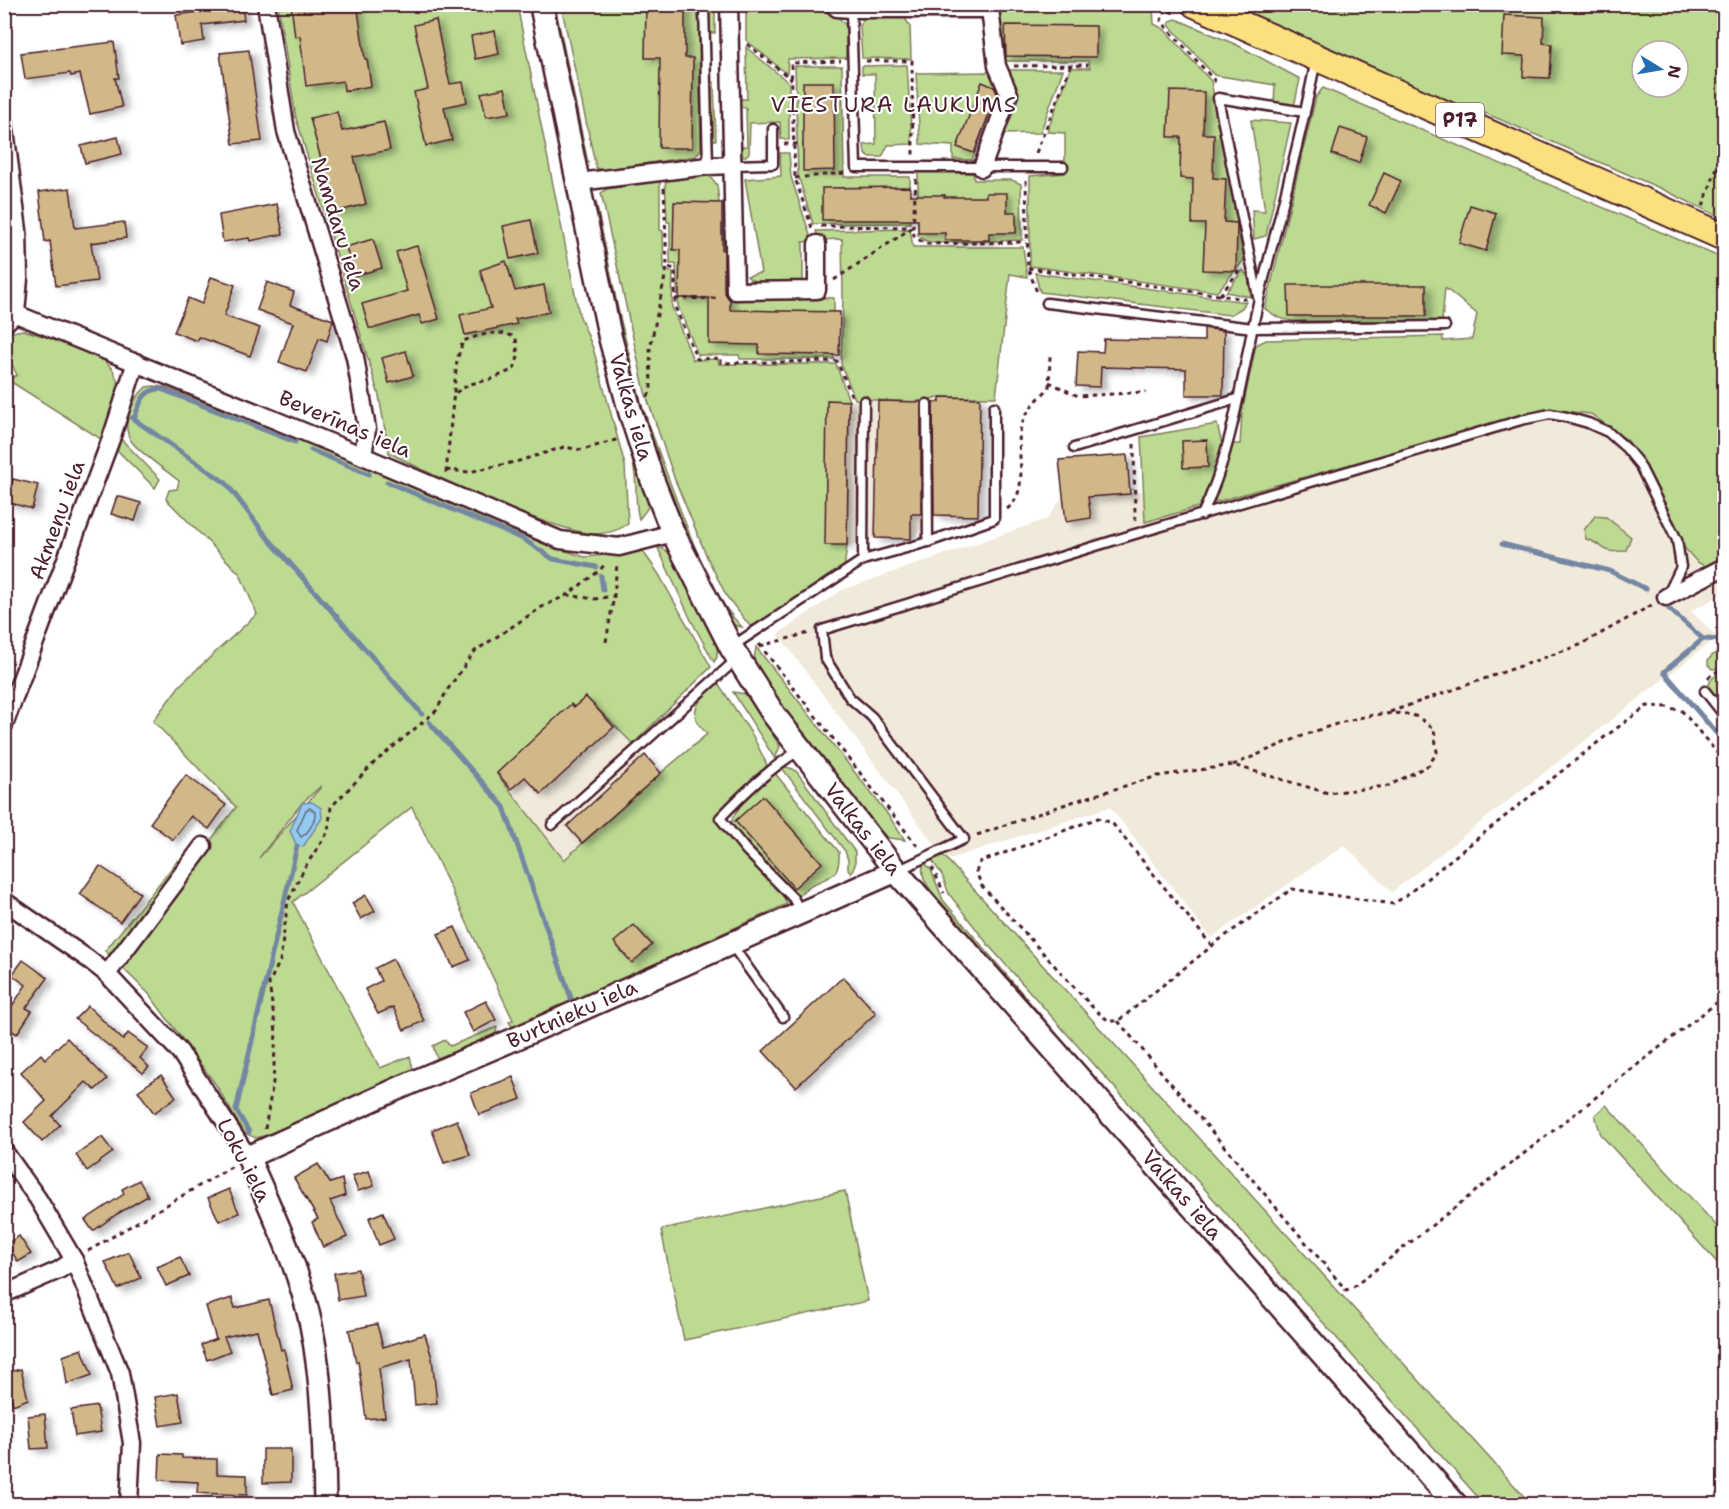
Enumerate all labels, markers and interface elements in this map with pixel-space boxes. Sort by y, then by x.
north arrow [1630,39,1690,99]
text: N [1663,64,1686,80]
district label: VIESTURA LAUKUMS [771,90,1018,119]
road number: P17 [1436,103,1484,137]
street label: Namdaru iela [304,154,372,294]
street label: Valkas iela [602,350,660,464]
street label: Beverīnas iela [275,384,415,464]
street label: Akmeņu iela [22,456,92,584]
street label: Valkas iela [818,777,908,881]
street label: Burtnieku iela [503,973,641,1055]
street label: Loku iela [210,1113,278,1207]
street label: Valkas iela [1135,1144,1229,1246]

